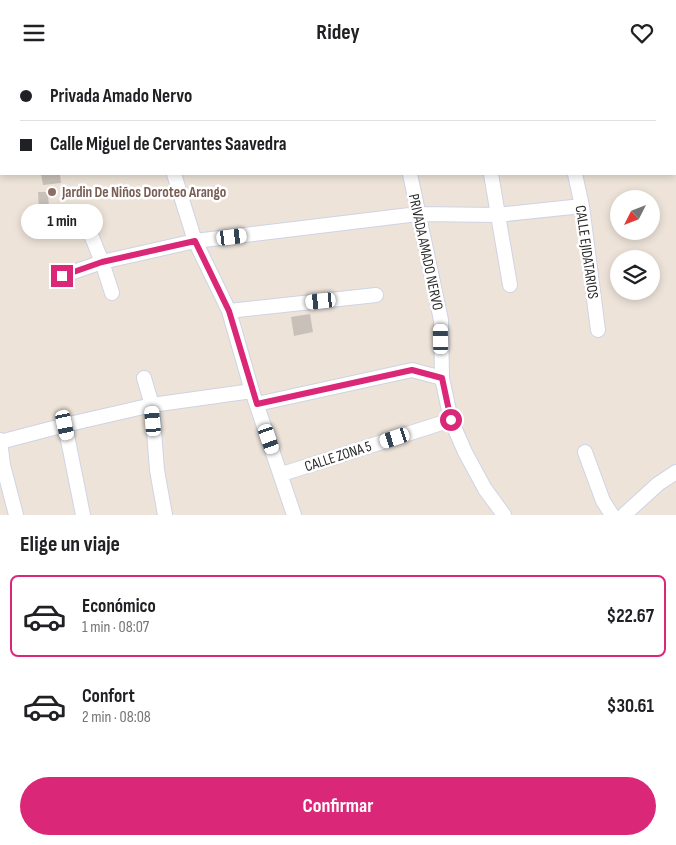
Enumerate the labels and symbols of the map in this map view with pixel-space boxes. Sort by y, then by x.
place label: Jardin De Niños Doroteo Arango [61,183,226,202]
marker: Jardin De Niños Doroteo Arango [46,186,58,198]
north arrow [610,190,660,240]
street label: PRIVADA AMADO NERVO [404,192,447,312]
callout: 1 min [21,203,103,239]
street label: CALLE EJIDATARIOS [571,204,602,300]
car [216,228,247,246]
route end [51,265,73,287]
car [305,292,336,310]
car [433,324,448,354]
car [144,405,161,437]
car [54,409,75,441]
route start [440,409,462,431]
car [257,422,280,456]
car [378,426,411,450]
street label: CALLE ZONA 5 [302,437,374,476]

